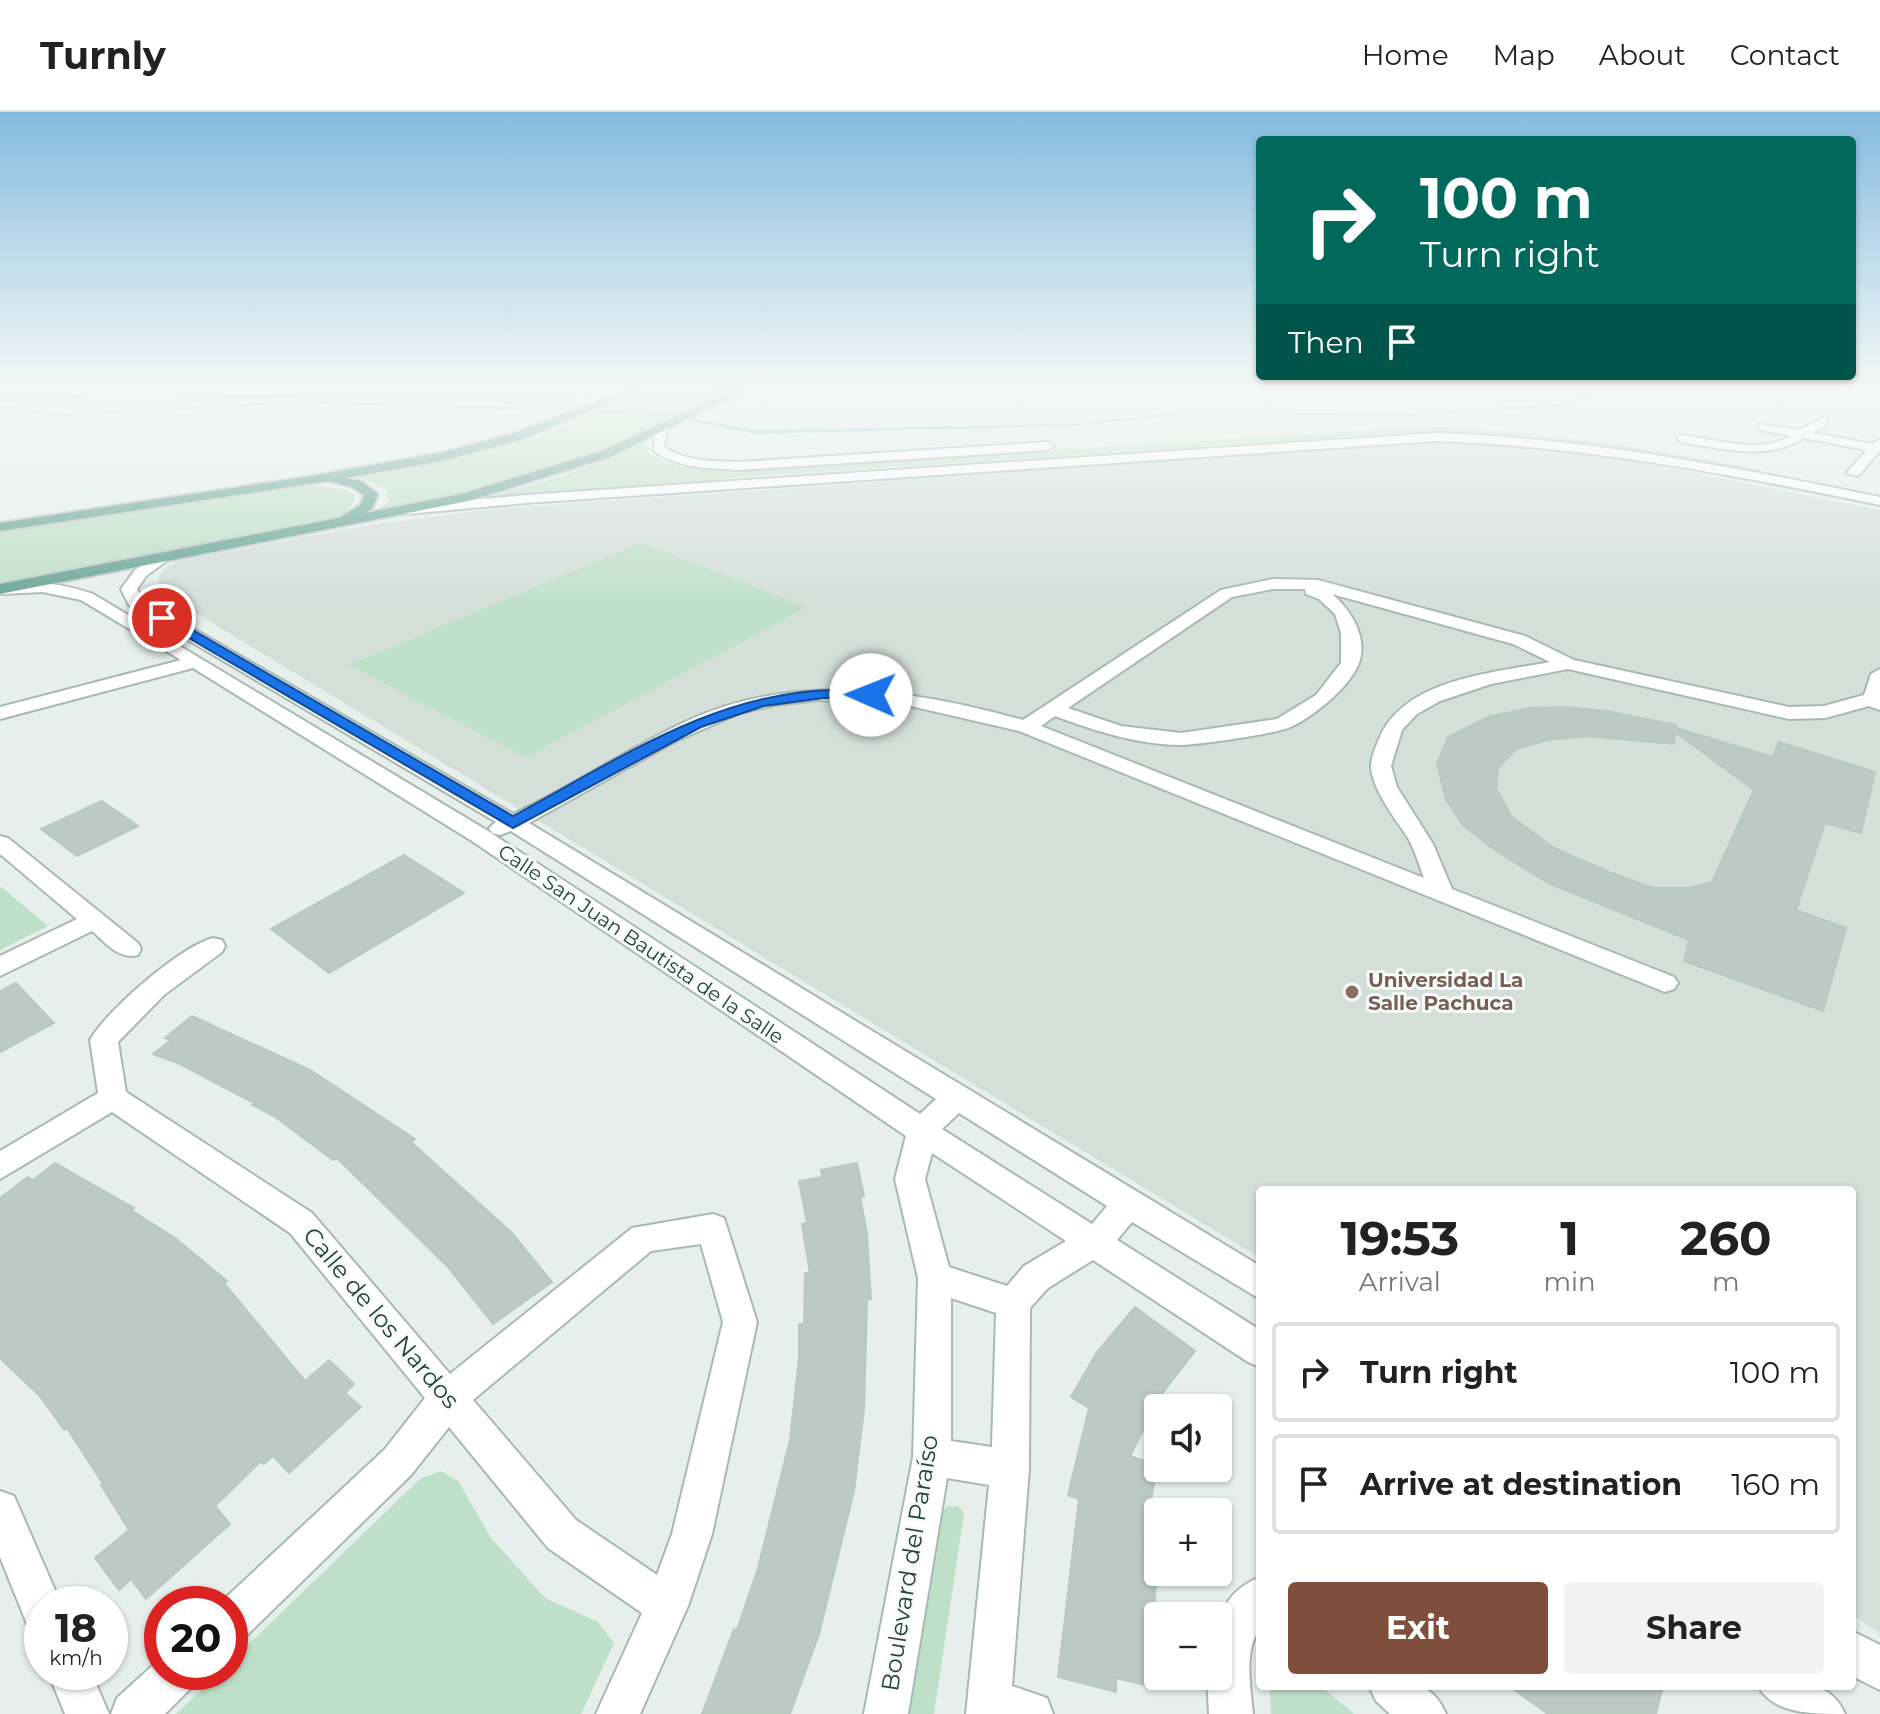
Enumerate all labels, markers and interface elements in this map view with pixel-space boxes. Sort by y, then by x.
text: Turnly [40,32,166,79]
text: Home [1362,38,1449,72]
text: Map [1493,38,1555,72]
text: About [1599,38,1686,72]
text: Contact [1730,38,1840,72]
text: 100 m [1420,164,1593,232]
icon: right [1288,168,1392,272]
text: Turn right [1420,232,1600,276]
icon: arrive [1380,320,1424,364]
text: Then [1288,324,1364,361]
pin [128,584,196,652]
icon: arrive [140,596,184,640]
position arrow [829,653,913,737]
street label: Calle San Juan Bautista de la Salle [494,839,788,1049]
place label: Universidad La Salle Pachuca [1368,968,1523,1015]
marker: Universidad La Salle Pachuca [1343,983,1361,1001]
text: 19:53 [1340,1209,1459,1267]
text: 1 [1560,1209,1579,1267]
text: 260 [1680,1209,1772,1267]
street label: Calle de los Nardos [297,1221,466,1414]
text: Arrival [1359,1266,1441,1298]
text: min [1544,1266,1596,1298]
text: m [1712,1266,1740,1298]
icon: right [1292,1350,1336,1394]
text: Turn right [1360,1354,1517,1391]
text: 100 m [1730,1354,1820,1391]
map controls [1144,1394,1232,1690]
button: sound [1144,1394,1232,1482]
street label: Boulevard del Paraíso [875,1433,944,1693]
icon: arrive [1292,1462,1336,1506]
text: Arrive at destination [1360,1466,1682,1503]
text: 160 m [1731,1466,1820,1503]
button: + [1144,1498,1232,1586]
button: Exit [1288,1582,1548,1674]
button: Share [1564,1582,1824,1674]
speed limit sign: 20 [144,1586,248,1690]
button: − [1144,1602,1232,1690]
text: 18 [55,1603,97,1652]
text: km/h [49,1646,103,1670]

